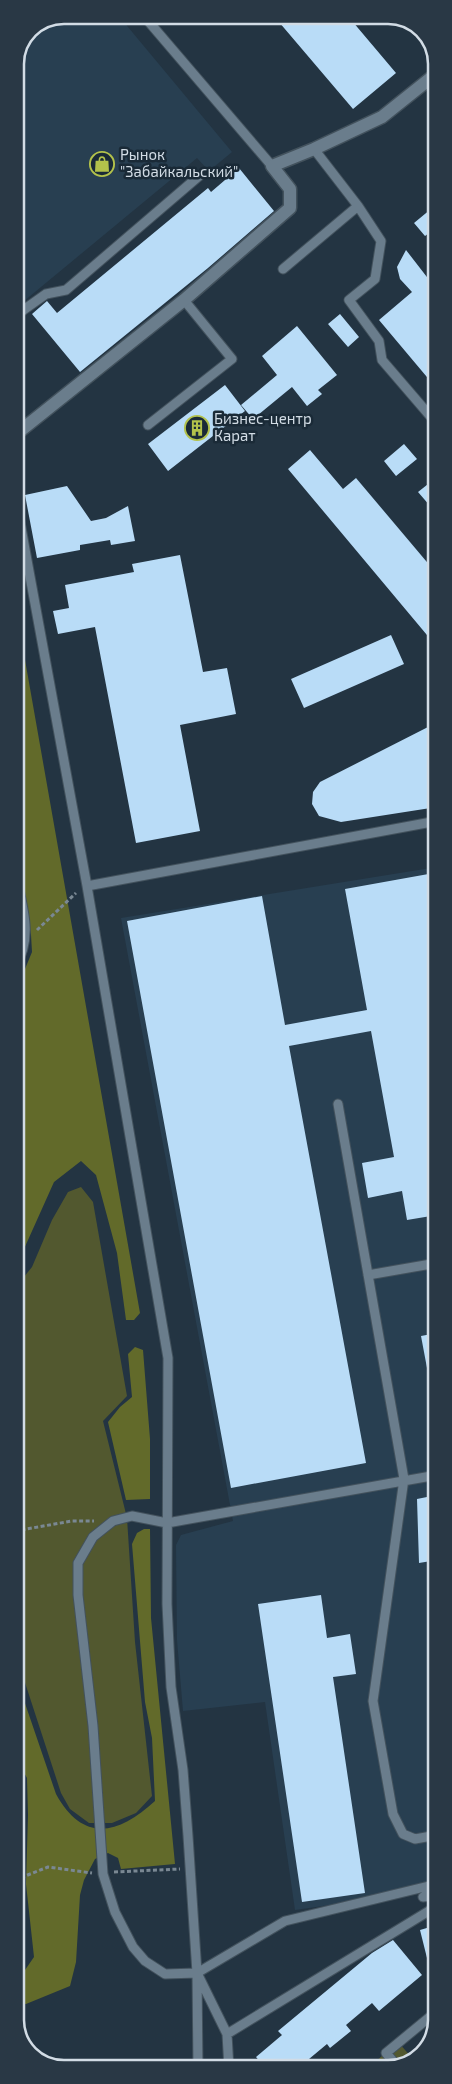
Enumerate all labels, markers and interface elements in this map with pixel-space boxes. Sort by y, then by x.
place label: Рынок "Забайкальский" [120,145,238,180]
shop icon: Рынок "Забайкальский" [89,151,115,177]
place label: Бизнес-центр Карат [214,409,312,444]
building icon: Бизнес-центр Карат [184,415,210,441]

